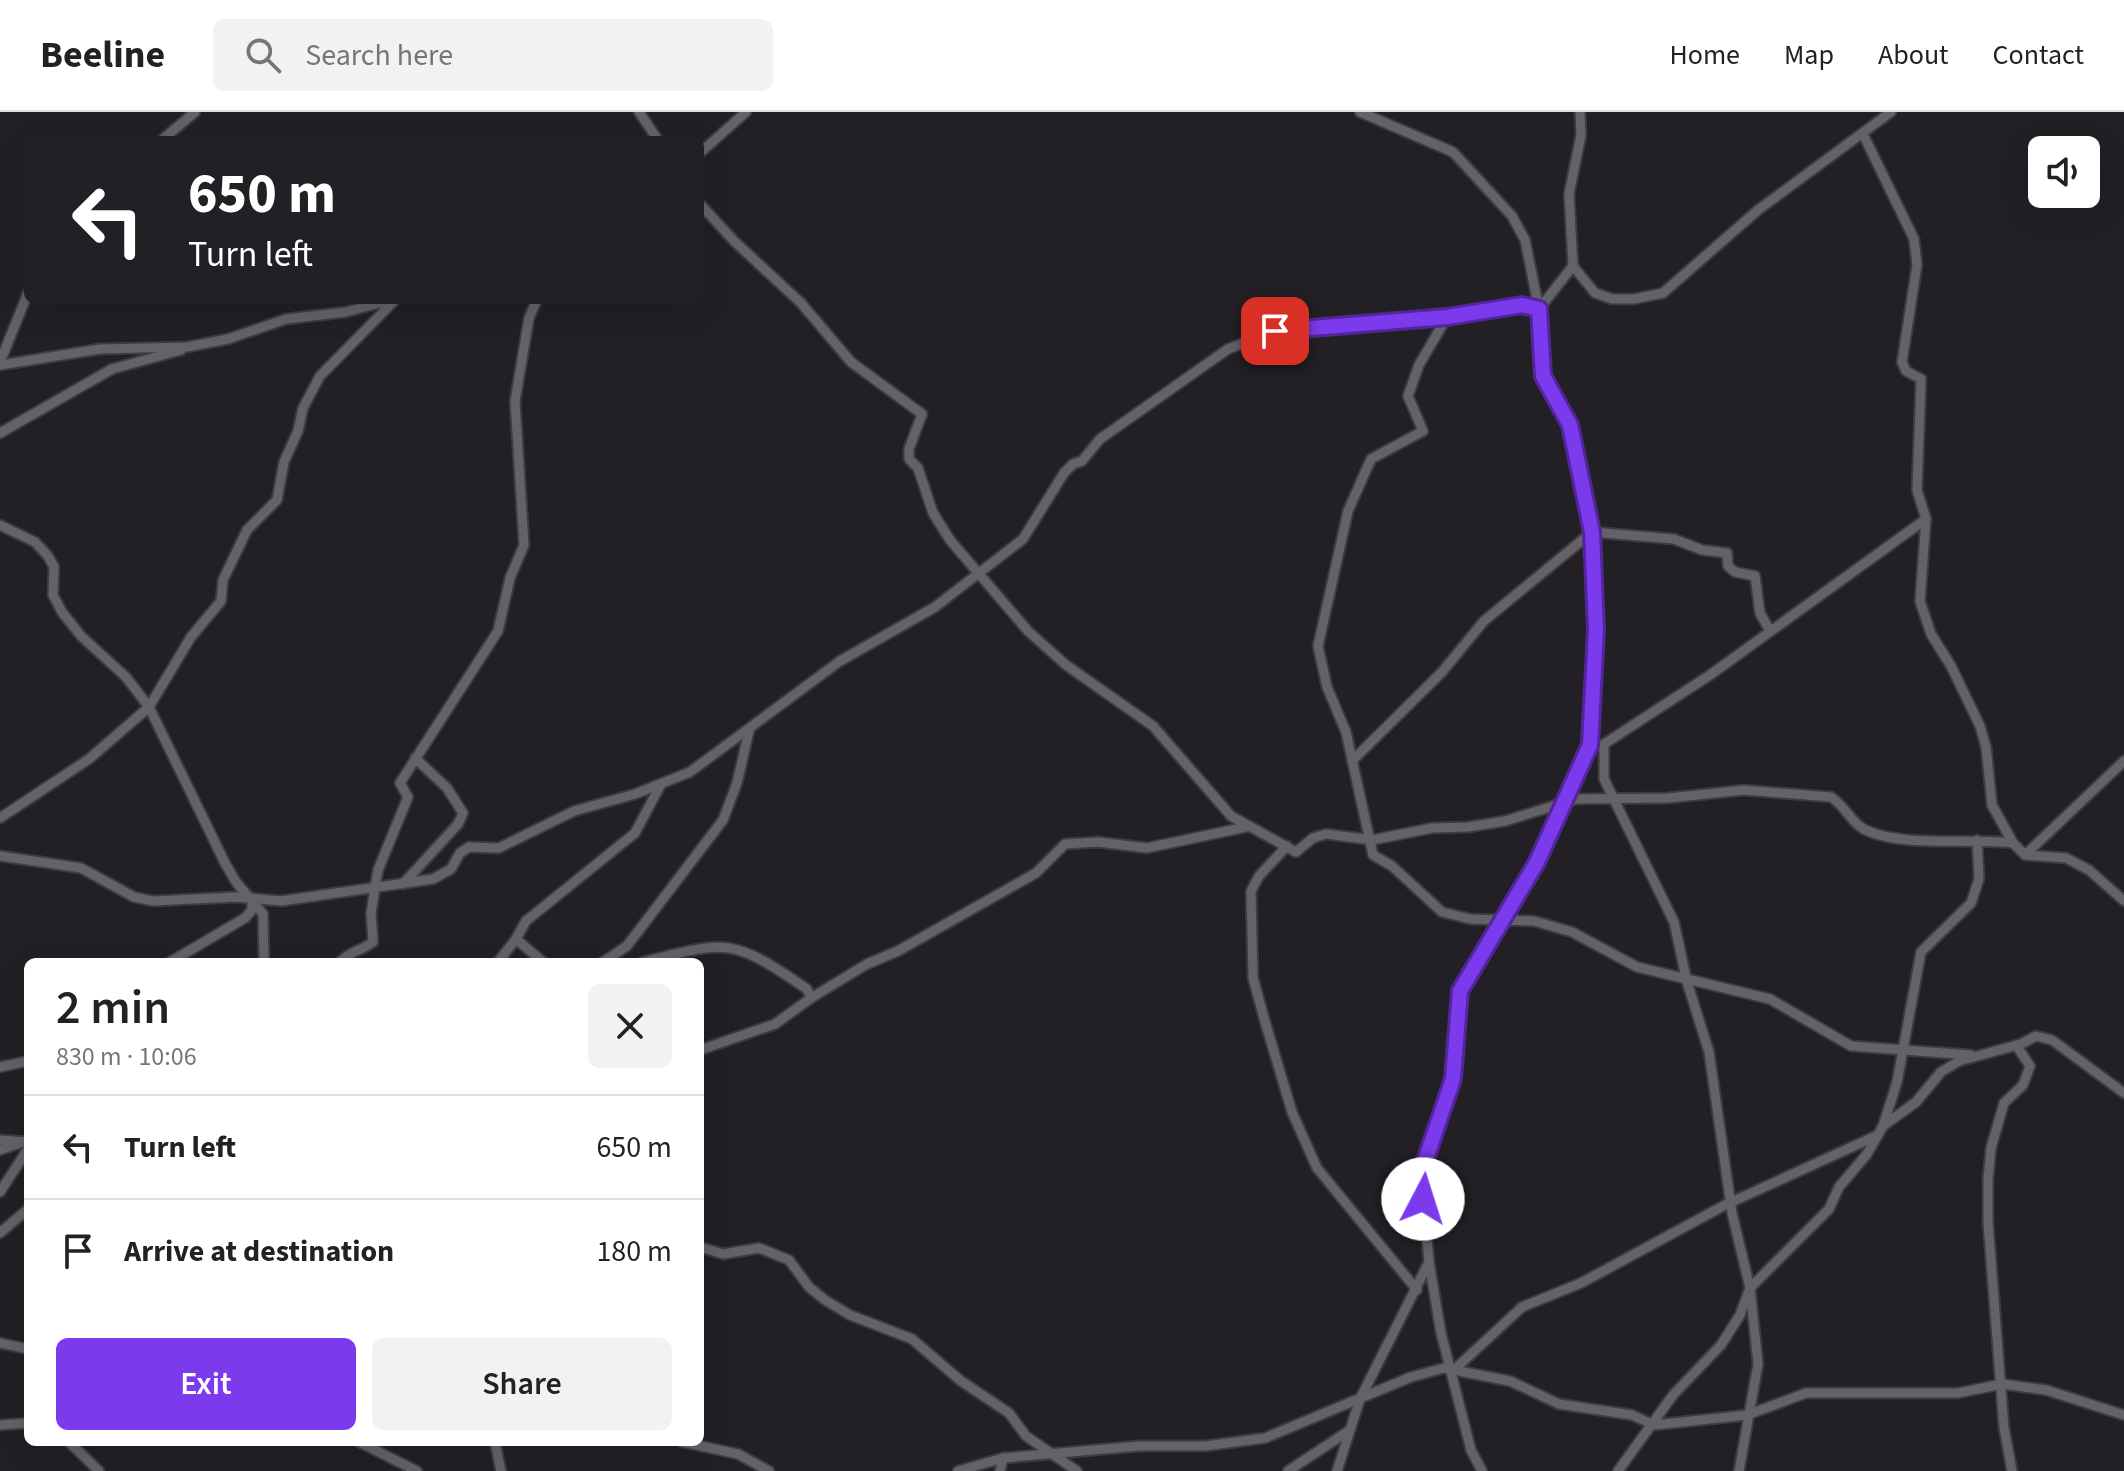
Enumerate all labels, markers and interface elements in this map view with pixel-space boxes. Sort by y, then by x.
search box [213,19,773,91]
text: Beeline [40,28,165,82]
icon: search [241,33,285,77]
text: Search here [305,34,453,77]
text: Home [1669,35,1740,75]
text: Map [1784,35,1834,75]
text: About [1878,35,1949,75]
text: Contact [1993,35,2084,75]
map controls [2028,136,2100,208]
button: sound [2028,136,2100,208]
text: 650 m [188,155,336,234]
icon: left [56,168,160,272]
text: Turn left [188,229,313,280]
pin [1241,297,1309,365]
icon: arrive [1253,309,1297,353]
text: 2 min [56,974,170,1042]
button: close [588,984,672,1068]
text: 830 m · 10:06 [56,1038,197,1075]
icon: left [56,1125,100,1169]
text: Turn left [124,1126,236,1169]
text: 650 m [596,1126,672,1169]
position arrow [1381,1157,1465,1241]
icon: arrive [56,1229,100,1273]
text: Arrive at destination [124,1230,394,1273]
text: 180 m [596,1230,672,1273]
button: Exit [56,1338,356,1430]
button: Share [372,1338,672,1430]

